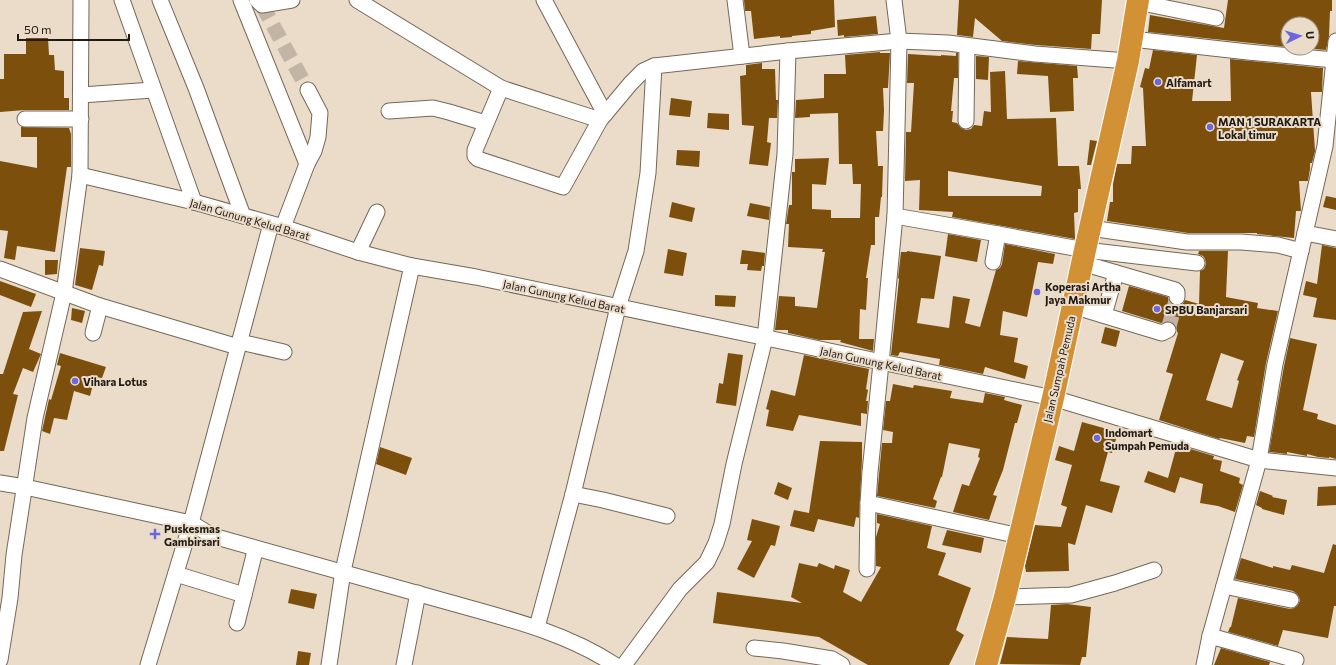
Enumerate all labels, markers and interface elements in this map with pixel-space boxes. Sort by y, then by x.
scale bar [18,16,129,42]
north arrow [1280,16,1320,56]
text: 50 m [24,22,52,36]
text: U [1304,31,1317,40]
place label: Alfamart [1166,76,1212,89]
marker: Alfamart [1153,77,1163,87]
place label: MAN 1 SURAKARTA Lokal timur [1218,115,1321,141]
marker: MAN 1 SURAKARTA Lokal timur [1205,122,1215,132]
street label: Jalan Gunung Kelud Barat [188,196,312,244]
street label: Jalan Gunung Kelud Barat [502,277,627,316]
place label: Koperasi Artha Jaya Makmur [1045,280,1121,307]
marker: Koperasi Artha Jaya Makmur [1032,287,1042,297]
place label: SPBU Banjarsari [1165,303,1247,316]
marker: SPBU Banjarsari [1152,304,1162,314]
street label: Jalan Sumpah Pemuda [1040,314,1079,424]
street label: Jalan Gunung Kelud Barat [819,344,944,383]
place label: Vihara Lotus [83,375,147,388]
marker: Vihara Lotus [70,376,80,386]
place label: Indomart Sumpah Pemuda [1105,426,1189,452]
marker: Indomart Sumpah Pemuda [1092,433,1102,443]
place label: Puskesmas Gambirsari [164,522,220,548]
marker: Puskesmas Gambirsari [149,528,161,540]

